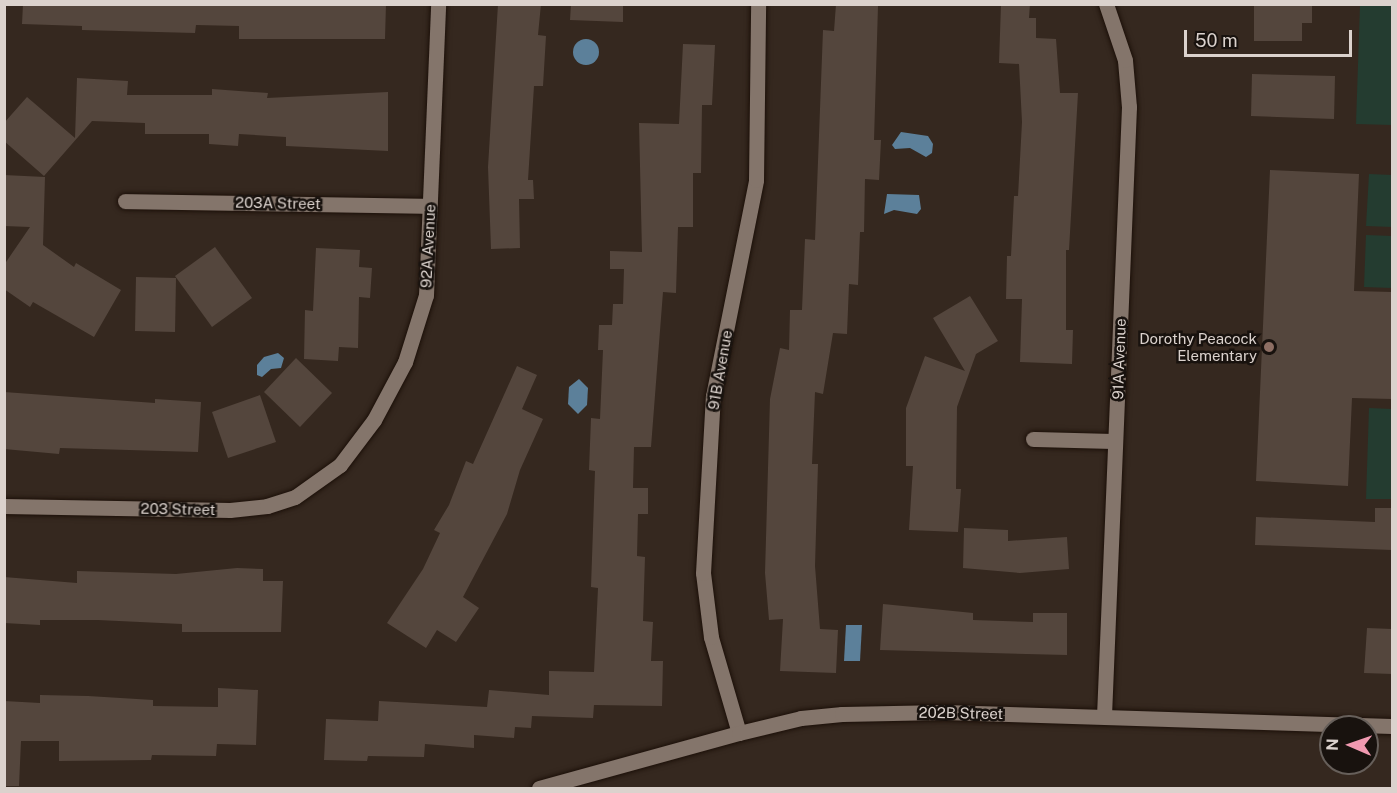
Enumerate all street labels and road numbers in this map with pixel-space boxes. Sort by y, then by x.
street label: 203A Street [235,193,321,213]
street label: 92A Avenue [417,204,439,288]
street label: 91A Avenue [1109,318,1129,400]
street label: 91B Avenue [704,329,736,411]
street label: 203 Street [140,499,216,519]
street label: 202B Street [919,703,1003,723]

